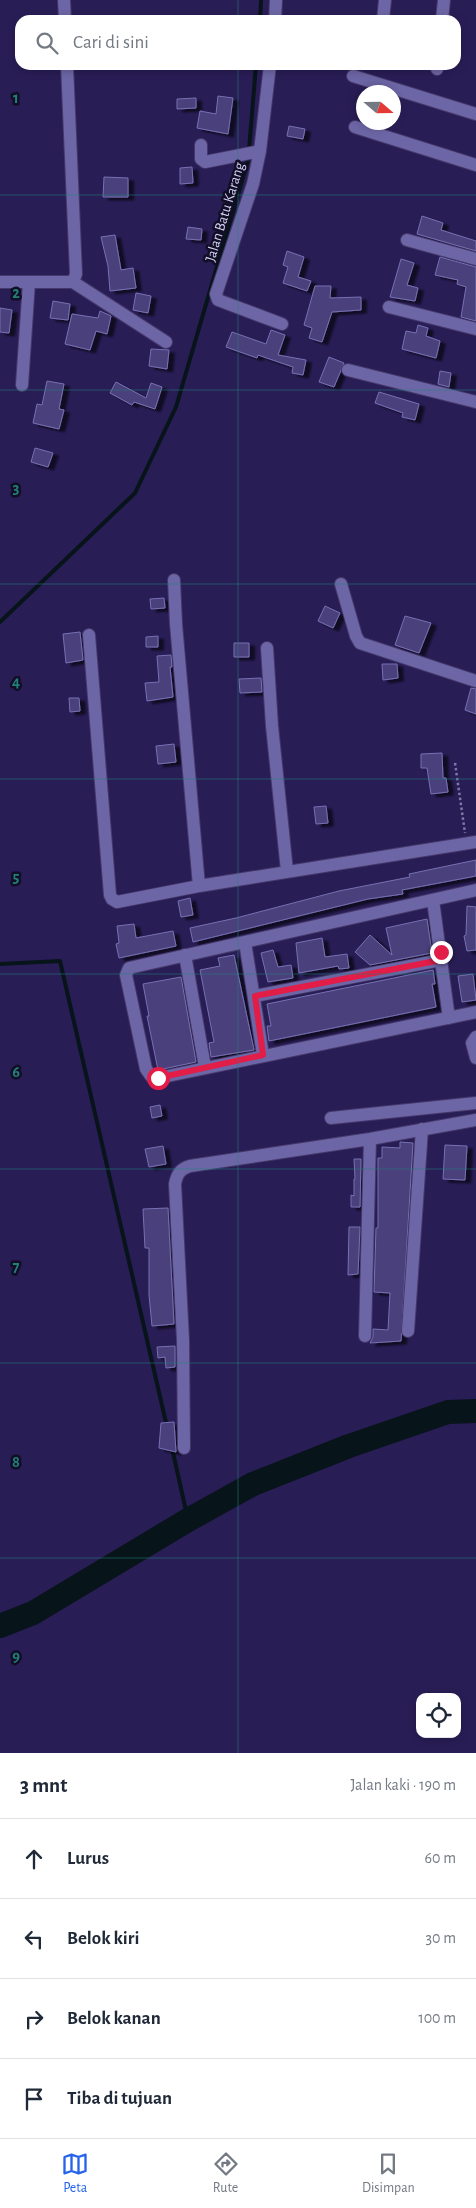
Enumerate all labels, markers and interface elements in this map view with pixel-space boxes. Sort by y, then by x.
search box [15,15,461,70]
icon: search [33,29,61,57]
text: Cari di sini [73,33,149,52]
north arrow [356,85,401,130]
text: 1 [13,90,19,106]
street label: Jalan Batu Karang [203,160,247,264]
text: 2 [12,285,20,301]
text: 3 [13,480,20,496]
text: 4 [12,674,20,690]
text: 5 [13,869,20,885]
route end [430,941,453,964]
text: 6 [12,1064,20,1080]
route start [147,1067,170,1090]
text: 7 [13,1259,20,1275]
text: 8 [12,1454,20,1470]
text: 9 [12,1648,20,1664]
map controls [416,1693,461,1738]
button: locate [416,1693,461,1738]
text: 3 mnt [20,1775,67,1796]
text: Jalan kaki · 190 m [350,1777,456,1793]
icon: ahead [20,1845,48,1873]
text: Lurus [67,1849,109,1868]
text: 60 m [425,1850,456,1866]
icon: left [20,1925,48,1953]
text: Belok kiri [67,1929,139,1948]
text: 30 m [426,1930,456,1946]
icon: right [20,2005,48,2033]
text: Belok kanan [67,2009,161,2028]
text: 100 m [418,2010,456,2026]
icon: arrive [20,2085,48,2113]
text: Tiba di tujuan [67,2089,172,2108]
tab: Peta [61,2150,89,2197]
tab: Rute [212,2150,240,2197]
tab: Disimpan [362,2150,415,2197]

